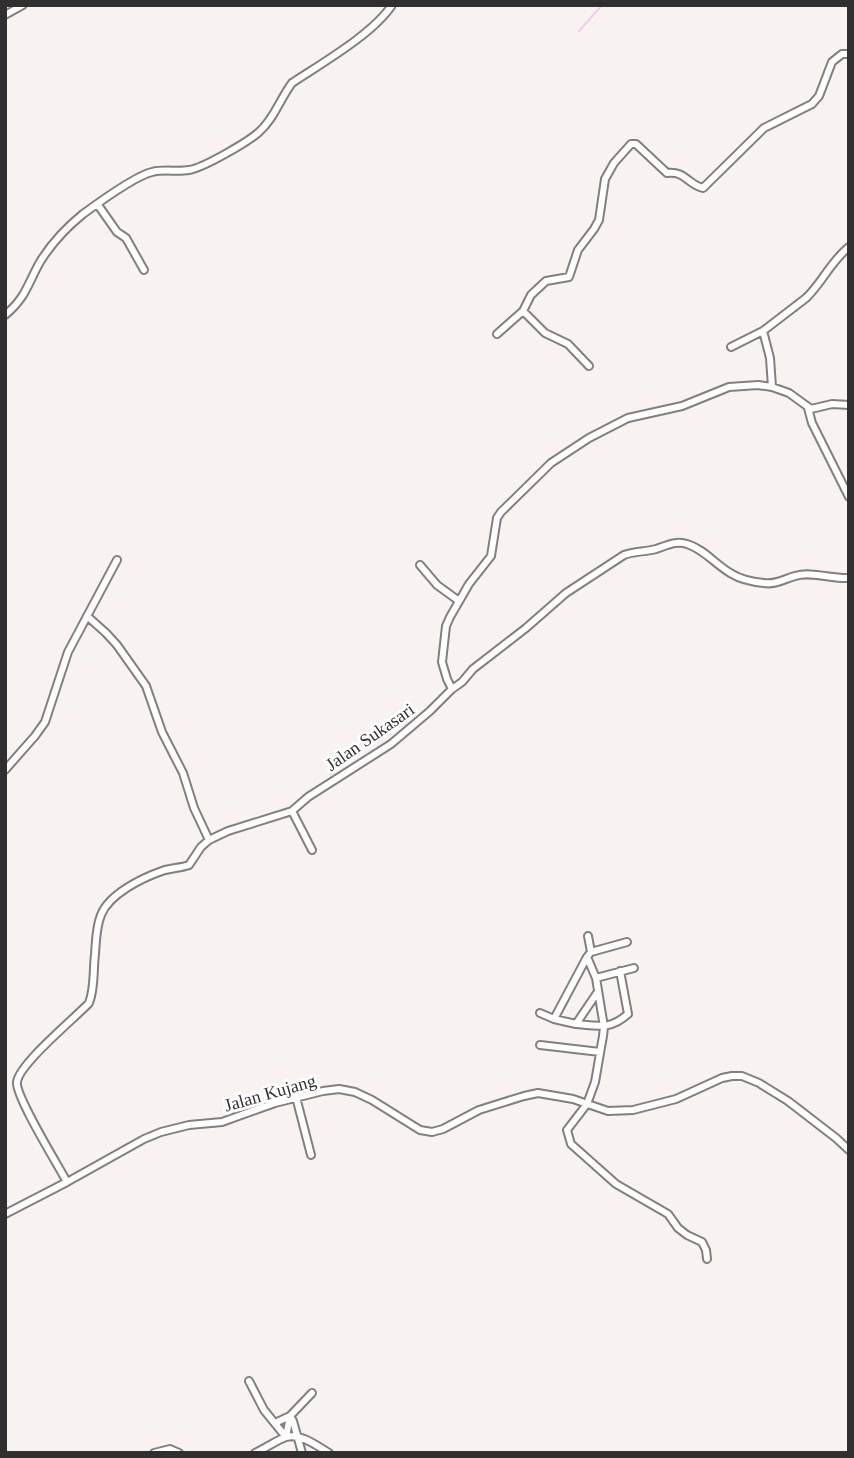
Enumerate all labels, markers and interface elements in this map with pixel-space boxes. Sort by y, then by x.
street label: Jalan Sukasari [322,699,418,775]
street label: Jalan Kujang [222,1070,318,1116]

